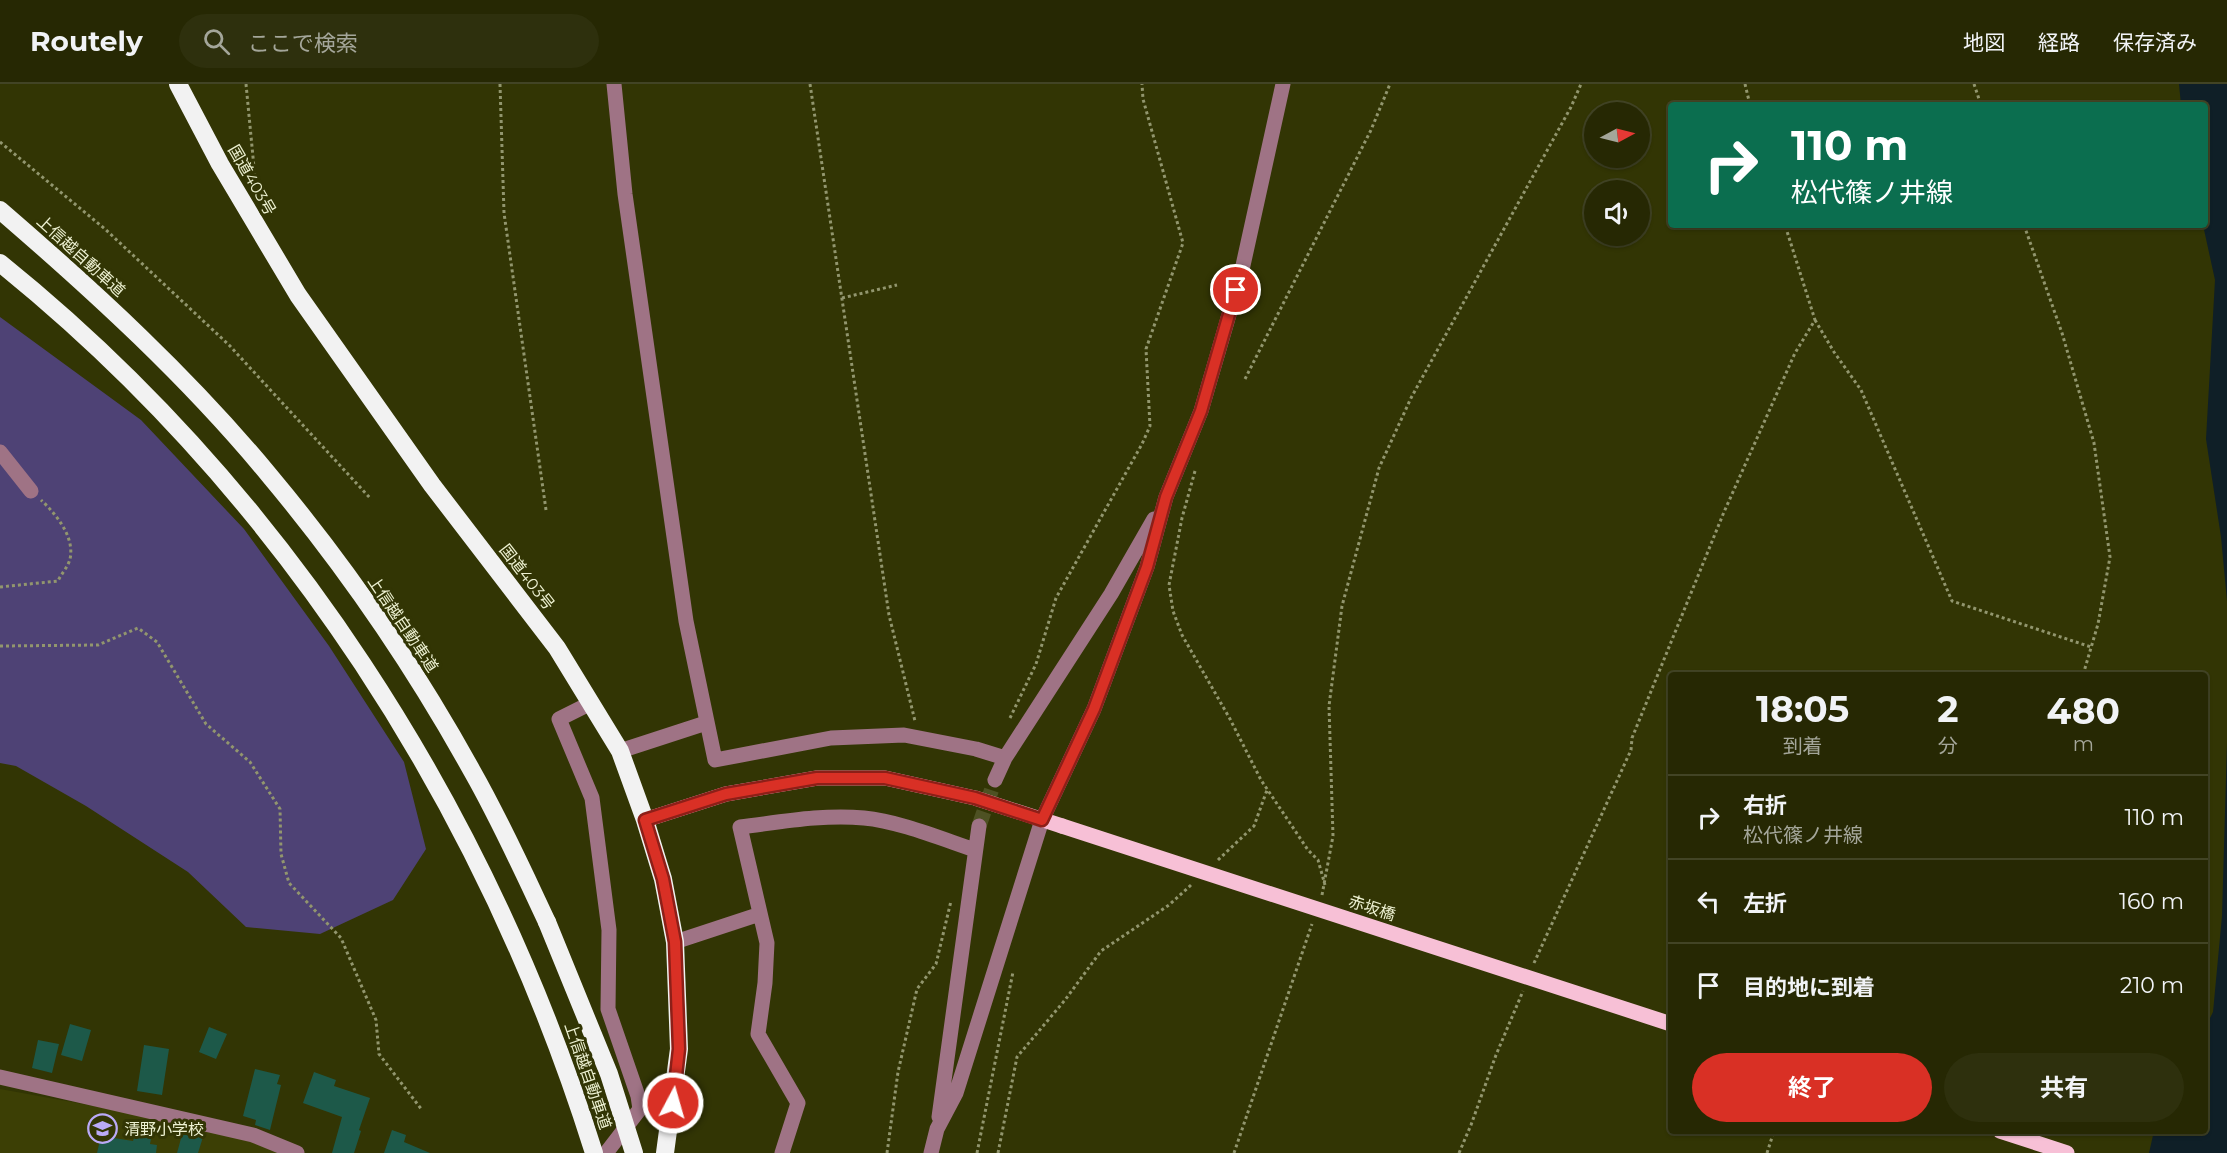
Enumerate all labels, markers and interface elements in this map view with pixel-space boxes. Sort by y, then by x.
search box [179,14,599,68]
text: Routely [30,24,143,58]
icon: search [200,25,233,58]
text: ここで検索 [248,30,358,57]
text: 地図 [1963,30,2005,55]
text: 経路 [2038,30,2080,55]
text: 保存済み [2113,30,2197,55]
north arrow [1584,102,1650,168]
map controls [1584,102,1650,246]
text: 110 m [1791,119,1908,171]
icon: right [1692,126,1770,204]
street label: 国道403号 [224,141,280,219]
text: 松代篠ノ井線 [1791,176,1953,209]
button: sound [1584,180,1650,246]
street label: 上信越自動車道 [33,211,129,301]
pin [1210,264,1261,315]
icon: arrive [1219,273,1252,306]
street label: 国道403号 [495,540,559,614]
street label: 上信越自動車道 [364,572,442,676]
text: 18:05 [1756,687,1849,731]
text: 2 [1937,687,1959,731]
text: 480 [2047,689,2120,733]
text: m [2073,732,2094,756]
text: 到着 [1783,734,1823,758]
text: 分 [1938,734,1958,758]
text: 右折 [1743,792,1787,819]
icon: right [1692,801,1725,834]
text: 110 m [2124,804,2184,831]
text: 松代篠ノ井線 [1743,823,1863,847]
icon: left [1692,885,1725,918]
text: 160 m [2119,888,2184,915]
text: 左折 [1743,890,1787,917]
street label: 赤坂橋 [1346,892,1398,924]
icon: arrive [1692,969,1725,1002]
text: 210 m [2120,972,2184,999]
text: 目的地に到着 [1743,974,1875,1001]
street label: 上信越自動車道 [561,1020,615,1132]
button: 終了 [1692,1053,1932,1122]
button: 共有 [1944,1053,2184,1122]
position arrow [641,1071,705,1135]
school or university icon: 清野小学校 [87,1113,119,1145]
place label: 清野小学校 [124,1120,204,1139]

